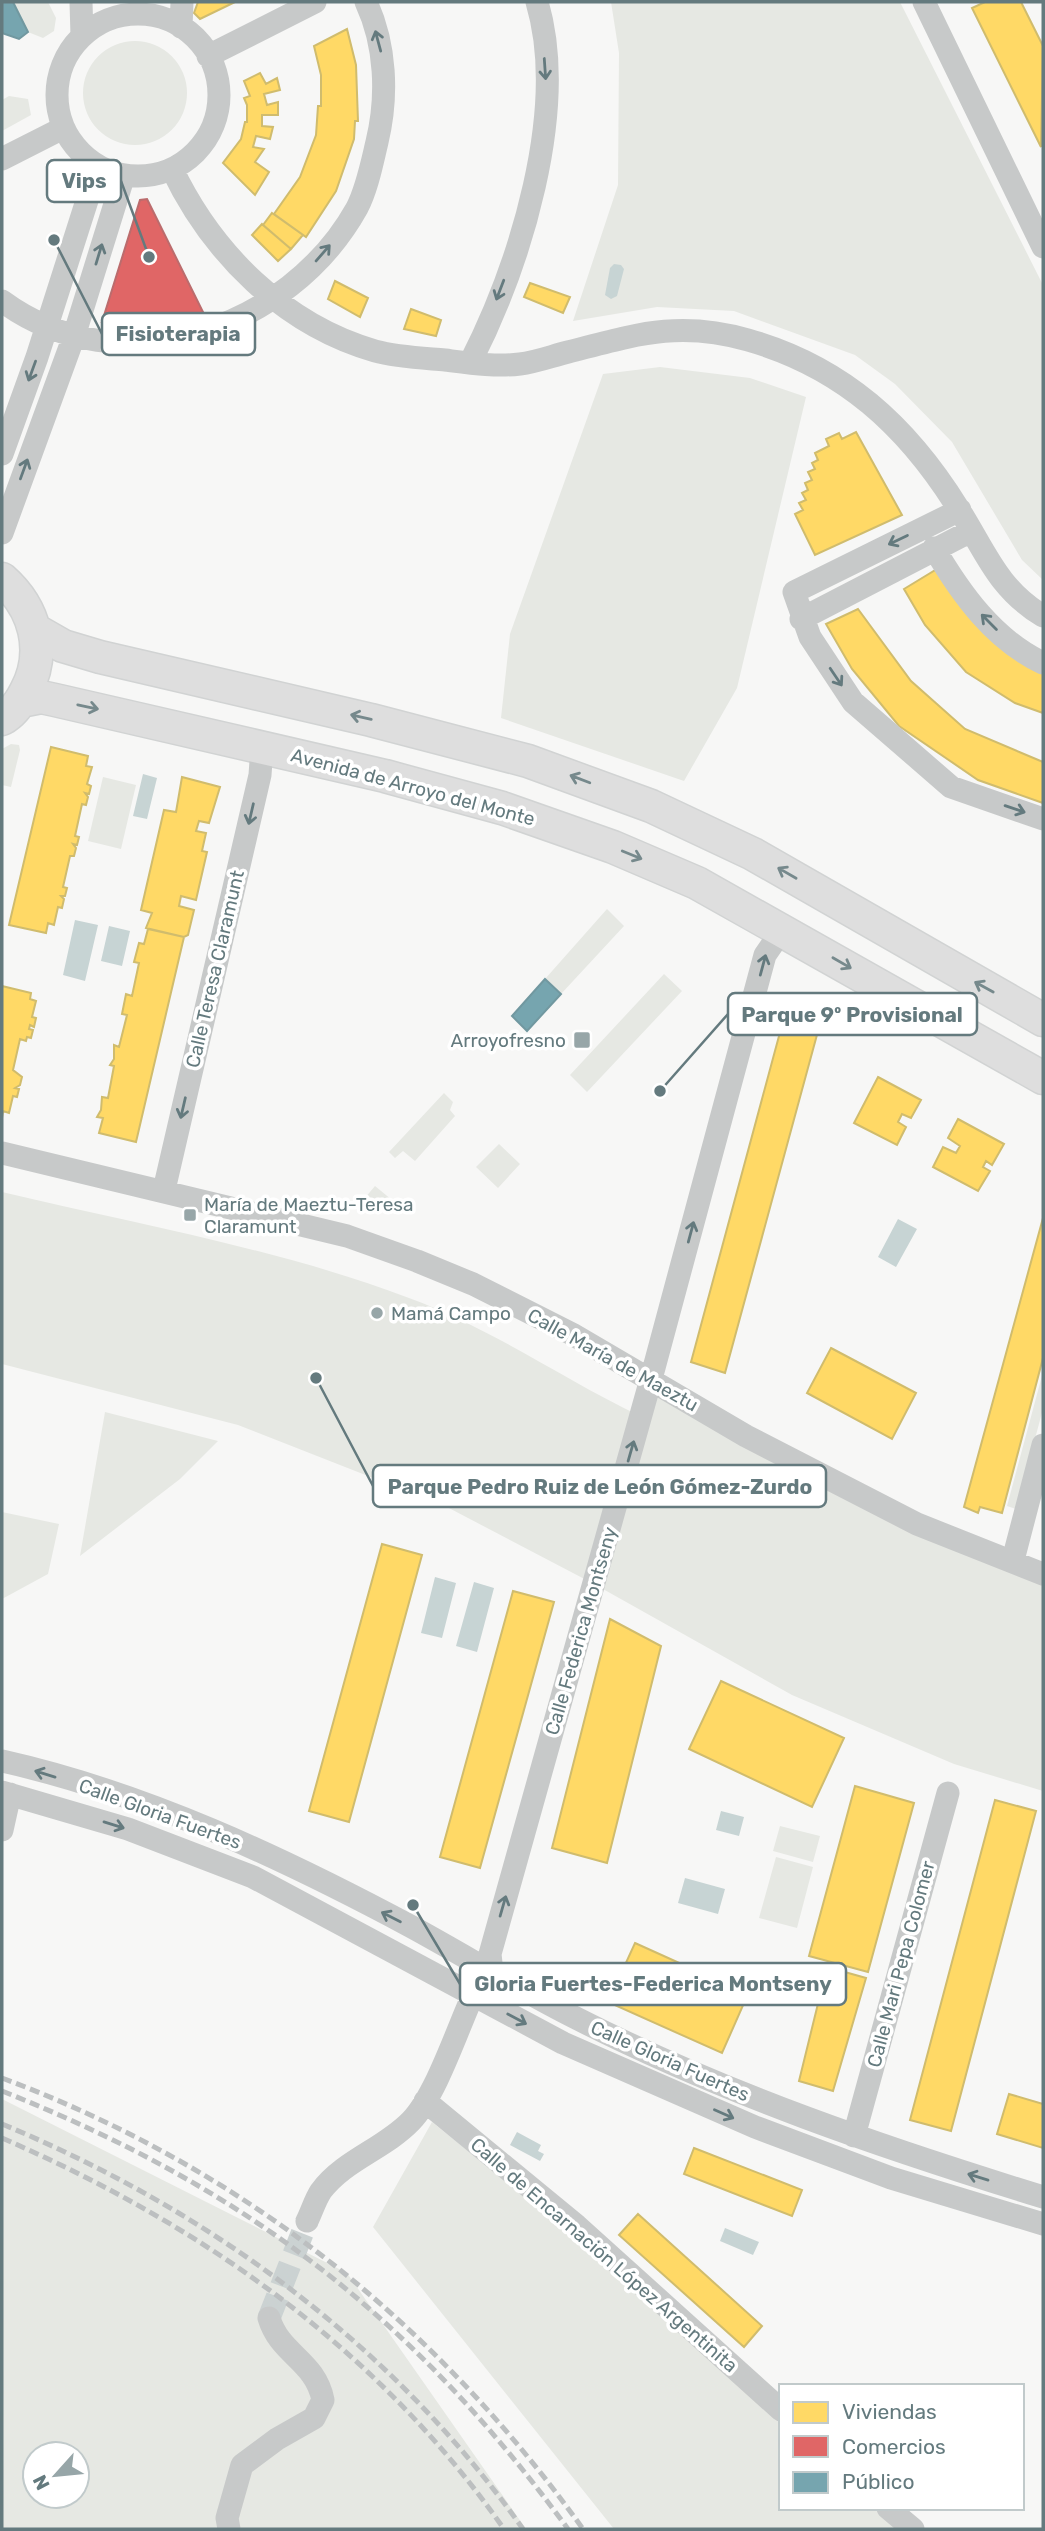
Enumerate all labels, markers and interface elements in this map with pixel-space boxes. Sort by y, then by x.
one-way arrow [371,30,384,52]
one-way arrow [539,57,552,80]
callout: Vips [47,160,121,202]
text: Vips [61,168,107,193]
one-way arrow [94,244,106,266]
one-way arrow [315,244,331,262]
one-way arrow [493,278,505,300]
callout: Fisioterapia [102,313,255,355]
text: Fisioterapia [115,321,241,346]
one-way arrow [25,359,37,381]
one-way arrow [19,459,31,481]
one-way arrow [888,534,909,547]
one-way arrow [981,614,998,631]
one-way arrow [829,667,843,686]
one-way arrow [76,701,99,715]
one-way arrow [350,710,373,724]
street label: Avenida de Arroyo del Monte [289,743,537,831]
one-way arrow [569,772,591,785]
one-way arrow [244,803,257,825]
one-way arrow [1003,804,1025,816]
one-way arrow [621,850,643,863]
one-way arrow [777,866,797,880]
street label: Calle Teresa Claramunt [181,867,249,1070]
one-way arrow [757,954,770,976]
one-way arrow [831,956,851,970]
one-way arrow [974,980,994,994]
callout: Parque 9º Provisional [728,993,977,1035]
text: Parque 9º Provisional [741,1002,963,1027]
place label: Arroyofresno [450,1029,566,1052]
marker: Arroyofresno [572,1030,592,1050]
one-way arrow [176,1096,189,1119]
place label: María de Maeztu-Teresa Claramunt [204,1193,414,1238]
marker: María de Maeztu-Teresa Claramunt [182,1207,198,1223]
one-way arrow [685,1221,698,1243]
place label: Mamá Campo [391,1302,511,1325]
street label: Calle María de Maeztu [524,1304,702,1416]
marker: Mamá Campo [369,1305,385,1321]
one-way arrow [625,1440,638,1463]
callout: Parque Pedro Ruiz de León Gómez-Zurdo [373,1465,826,1507]
text: Parque Pedro Ruiz de León Gómez-Zurdo [388,1474,812,1499]
street label: Calle Federica Montseny [540,1524,622,1738]
one-way arrow [35,1766,57,1779]
street label: Calle Gloria Fuertes [76,1774,244,1854]
one-way arrow [103,1819,125,1832]
street label: Calle Mari Pepa Colomer [862,1858,940,2070]
one-way arrow [498,1895,511,1917]
one-way arrow [381,1909,402,1923]
callout: Gloria Fuertes-Federica Montseny [460,1963,846,2005]
text: Gloria Fuertes-Federica Montseny [474,1971,832,1996]
one-way arrow [507,2012,527,2026]
street label: Calle Gloria Fuertes [587,2016,753,2106]
one-way arrow [713,2108,734,2121]
street label: Calle de Encarnación López Argentinita [466,2133,742,2377]
one-way arrow [967,2169,989,2182]
legend [779,2384,1024,2510]
text: Viviendas [842,2399,937,2424]
text: Comercios [842,2434,946,2459]
north arrow [21,2440,91,2510]
text: Público [842,2469,914,2494]
text: N [28,2471,55,2494]

